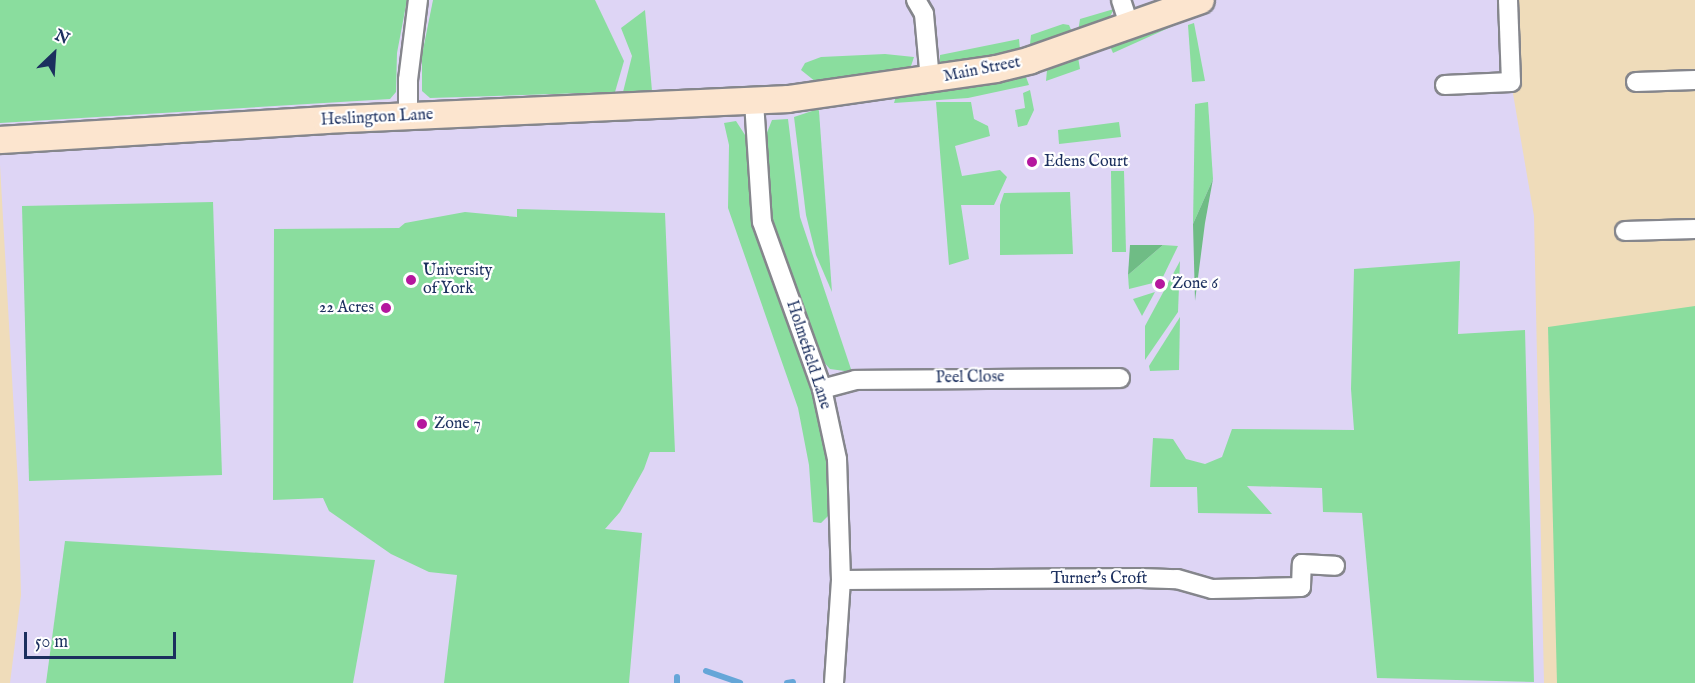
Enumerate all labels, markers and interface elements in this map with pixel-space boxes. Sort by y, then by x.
north arrow [24,24,84,84]
text: N [51,26,72,50]
street label: Main Street [942,53,1022,87]
street label: Heslington Lane [320,105,434,131]
place label: Edens Court [1044,152,1128,172]
marker: Edens Court [1025,155,1039,169]
place label: University of York [423,261,492,299]
marker: University of York [404,273,418,287]
place label: Zone 6 [1172,274,1218,294]
marker: Zone 6 [1153,277,1167,291]
place label: 22 Acres [319,298,374,318]
street label: Holmefield Lane [781,298,835,412]
marker: 22 Acres [379,301,393,315]
street label: Peel Close [935,368,1005,388]
place label: Zone 7 [434,414,481,434]
marker: Zone 7 [415,417,429,431]
street label: Turner's Croft [1051,569,1147,589]
scale bar [27,620,178,658]
text: 50 m [35,631,68,654]

